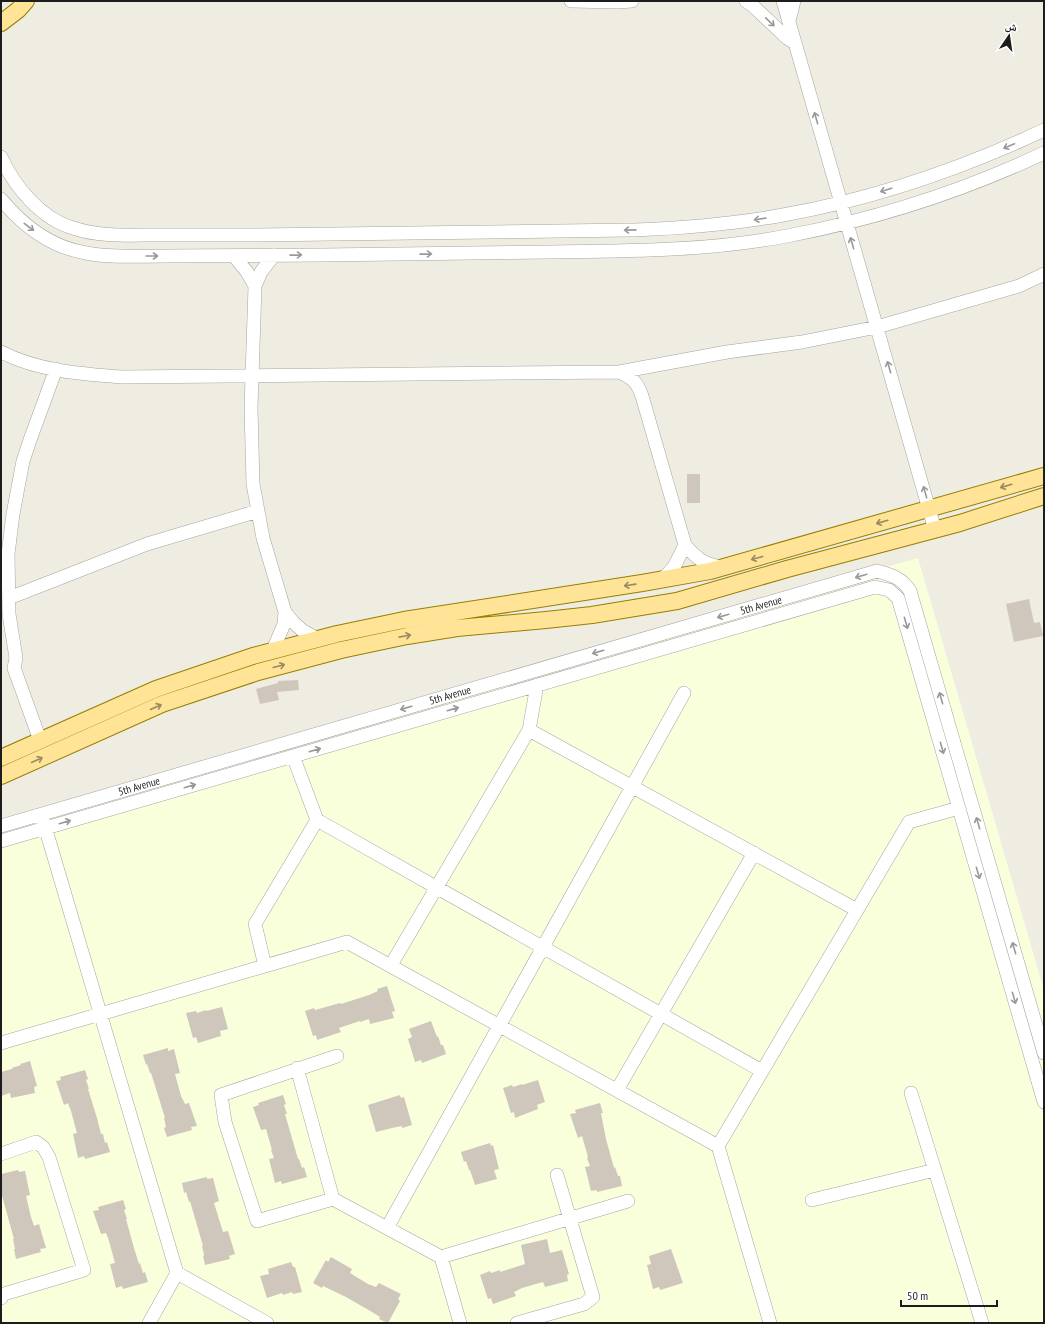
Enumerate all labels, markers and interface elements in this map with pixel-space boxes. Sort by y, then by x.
north arrow [989,16,1029,56]
one-way arrow [765,17,775,27]
text: ش [1004,18,1019,35]
one-way arrow [812,111,819,124]
one-way arrow [1003,143,1015,150]
one-way arrow [880,187,893,194]
one-way arrow [754,215,767,223]
one-way arrow [23,223,34,231]
one-way arrow [624,226,637,234]
one-way arrow [848,236,855,249]
one-way arrow [419,250,432,258]
one-way arrow [289,251,302,259]
one-way arrow [145,252,158,260]
one-way arrow [885,361,892,374]
one-way arrow [1000,483,1013,490]
one-way arrow [920,486,928,499]
one-way arrow [875,519,888,526]
one-way arrow [750,555,763,563]
one-way arrow [855,573,868,580]
one-way arrow [624,581,637,589]
street label: 5th Avenue [739,592,784,618]
one-way arrow [717,613,730,620]
one-way arrow [903,617,910,630]
one-way arrow [398,632,411,640]
one-way arrow [592,649,605,656]
one-way arrow [272,662,285,669]
street label: 5th Avenue [428,682,473,708]
one-way arrow [937,692,945,705]
one-way arrow [149,703,161,710]
one-way arrow [400,705,413,712]
one-way arrow [447,705,460,712]
one-way arrow [939,742,946,755]
one-way arrow [308,746,321,753]
one-way arrow [30,756,42,763]
street label: 5th Avenue [117,773,162,799]
one-way arrow [183,782,196,789]
one-way arrow [974,817,981,830]
one-way arrow [59,818,72,825]
one-way arrow [975,866,982,879]
one-way arrow [1010,942,1017,955]
one-way arrow [1011,991,1018,1004]
scale bar [901,1282,997,1308]
text: 50 m [907,1288,928,1303]

